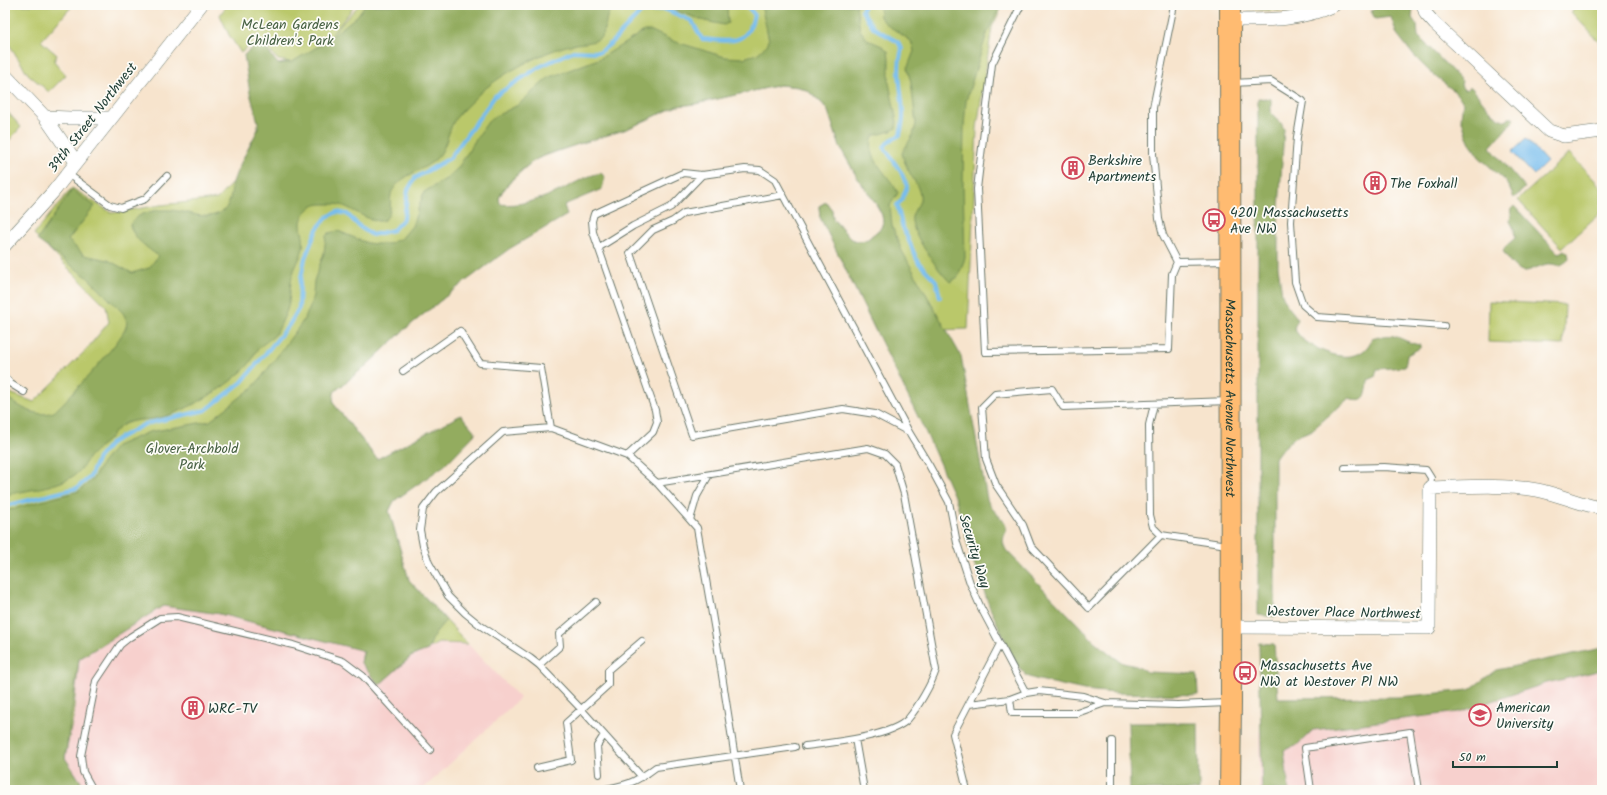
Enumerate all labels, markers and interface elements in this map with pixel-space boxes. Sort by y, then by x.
park label: McLean Gardens Children's Park [241,14,339,52]
street label: 39th Street Northwest [43,57,143,178]
place label: Berkshire Apartments [1088,150,1156,188]
building icon: Berkshire Apartments [1060,155,1086,181]
building icon: The Foxhall [1362,170,1388,196]
place label: The Foxhall [1390,173,1458,195]
place label: 4201 Massachusetts Ave NW [1230,202,1349,240]
bus stop icon: 4201 Massachusetts Ave NW [1201,207,1227,233]
street label: Massachusetts Avenue Northwest [1218,299,1241,498]
park label: Glover-Archbold Park [146,438,239,476]
street label: Security Way [952,512,996,591]
street label: Westover Place Northwest [1267,601,1422,625]
place label: Massachusetts Ave NW at Westover Pl NW [1260,655,1398,693]
bus stop icon: Massachusetts Ave NW at Westover Pl NW [1232,660,1258,686]
building icon: WRC-TV [180,695,206,721]
place label: American University [1496,697,1554,735]
place label: WRC-TV [208,698,258,720]
school or university icon: American University [1467,702,1493,728]
scale bar [1453,743,1557,769]
text: 50 m [1459,748,1486,767]

